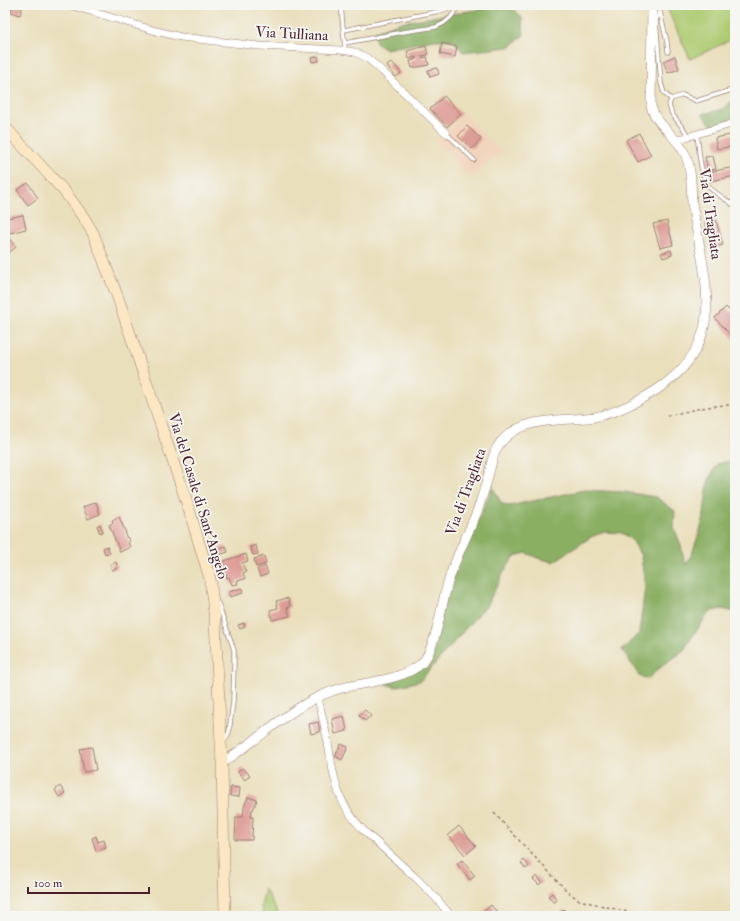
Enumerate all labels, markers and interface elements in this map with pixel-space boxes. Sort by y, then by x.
street label: Via Tulliana [255,23,330,45]
street label: Via di Tragliata [694,167,726,262]
street label: Via del Casale di Sant'Angelo [164,411,232,581]
street label: Via di Tragliata [441,445,491,539]
scale bar [28,869,149,895]
text: 100 m [34,876,63,891]

